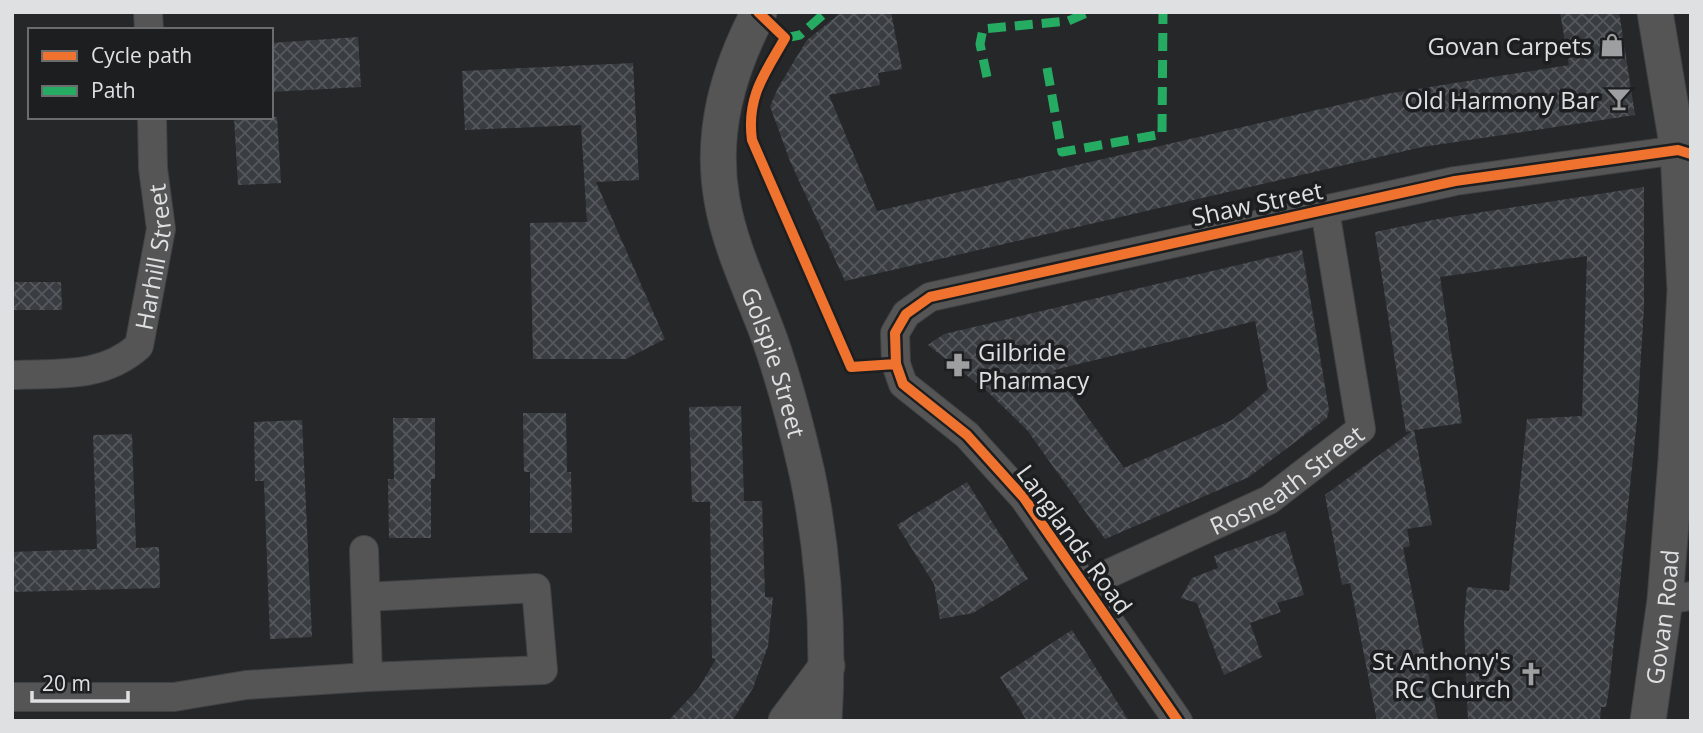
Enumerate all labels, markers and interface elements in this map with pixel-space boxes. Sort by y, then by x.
legend [28,28,273,119]
place label: Govan Carpets [1427,29,1592,62]
shop icon: Govan Carpets [1598,31,1626,59]
text: Cycle path [91,41,192,69]
text: Path [91,76,136,104]
place label: Old Harmony Bar [1404,83,1599,116]
bar icon: Old Harmony Bar [1605,85,1633,113]
street label: Shaw Street [1188,173,1326,233]
street label: Harhill Street [126,182,177,332]
street label: Golspie Street [734,282,814,441]
place label: Gilbride Pharmacy [978,335,1090,396]
pharmacy icon: Gilbride Pharmacy [944,351,972,379]
street label: Rosneath Street [1204,417,1370,542]
street label: Langlands Road [1010,458,1140,620]
street label: Govan Road [1637,548,1685,686]
place label: St Anthony's RC Church [1372,644,1511,705]
scale bar [32,660,128,704]
church icon: St Anthony's RC Church [1517,660,1545,688]
text: 20 m [42,669,91,697]

